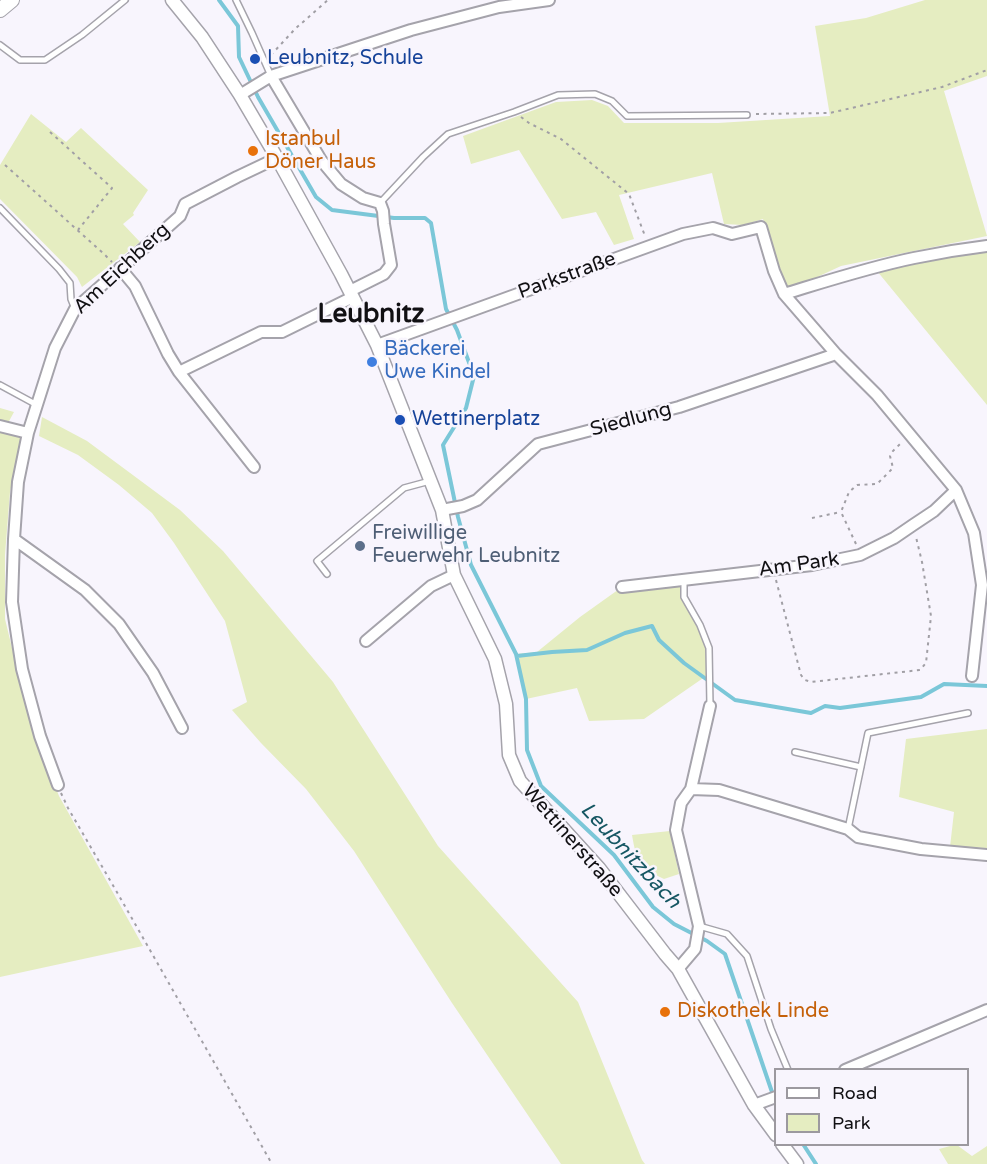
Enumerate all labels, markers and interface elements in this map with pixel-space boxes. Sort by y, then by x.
place label: Leubnitz, Schule [267,47,423,71]
marker: Leubnitz, Schule [248,52,262,66]
place label: Istanbul Döner Haus [265,128,376,175]
marker: Istanbul Döner Haus [246,144,260,158]
street label: Am Eichberg [69,218,175,320]
street label: Parkstraße [515,247,619,305]
district label: Leubnitz [317,299,425,331]
place label: Bäckerei Uwe Kindel [384,338,491,385]
marker: Bäckerei Uwe Kindel [365,355,379,369]
street label: Siedlung [588,398,674,442]
place label: Wettinerplatz [412,408,540,432]
marker: Wettinerplatz [393,413,407,427]
place label: Freiwillige Feuerwehr Leubnitz [372,522,560,569]
marker: Freiwillige Feuerwehr Leubnitz [353,539,367,553]
street label: Am Park [757,547,841,583]
street label: Wettinerstraße [516,780,628,902]
water label: Leubnitzbach [575,798,685,914]
place label: Diskothek Linde [677,1000,829,1024]
marker: Diskothek Linde [658,1005,672,1019]
legend [774,1068,969,1146]
text: Road [832,1082,877,1104]
text: Park [832,1112,870,1134]

